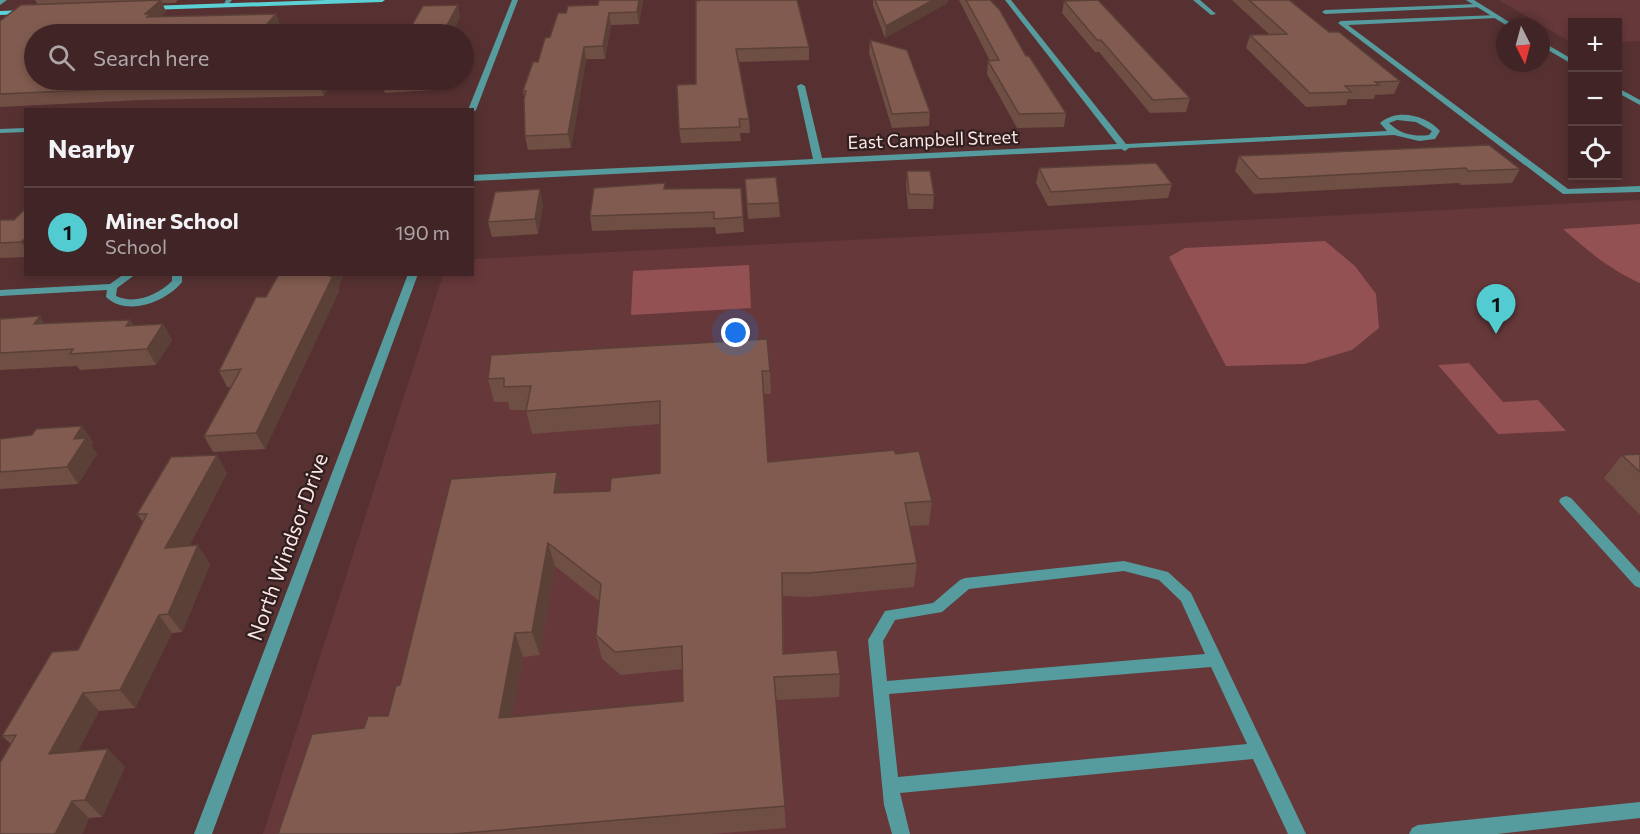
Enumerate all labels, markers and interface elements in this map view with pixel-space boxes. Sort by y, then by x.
north arrow [1496,18,1550,72]
map controls [1568,18,1622,180]
button: + [1568,18,1622,72]
search box [24,24,474,90]
icon: search [45,41,78,74]
text: Search here [93,44,209,71]
button: − [1568,72,1622,126]
street label: East Campbell Street [847,125,1019,153]
button: locate [1568,126,1622,180]
text: Nearby [48,132,135,163]
text: Miner School [105,207,239,234]
text: 1 [63,220,72,244]
text: 190 m [395,220,450,244]
text: School [105,234,167,258]
pin: 1 [1476,284,1516,334]
your location [721,318,750,347]
street label: North Windsor Drive [241,449,332,644]

